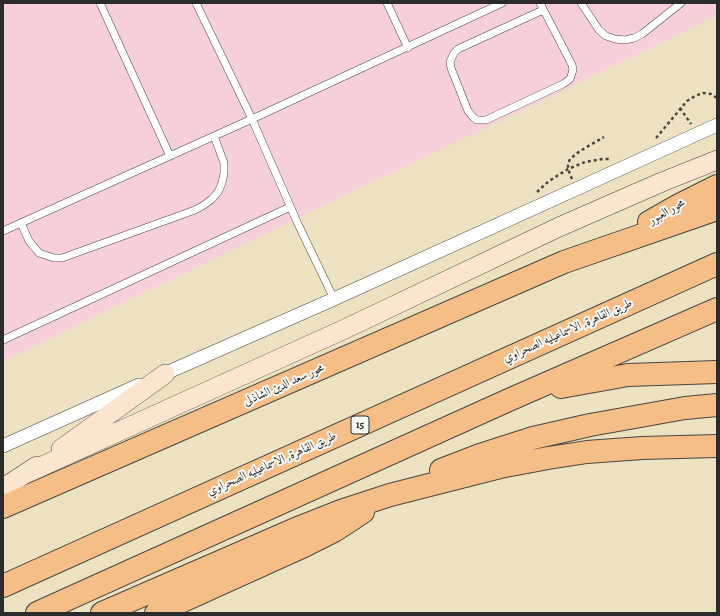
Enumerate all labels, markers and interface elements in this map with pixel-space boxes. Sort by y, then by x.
street label: محور العبور [646,196,688,228]
street label: طريق القاهرة, الاسماعيليه الصحراوي [501,296,635,366]
street label: محور سعد الدين الشاذلى [241,361,327,409]
road number: 15 [351,416,369,434]
street label: طريق القاهرة, الاسماعيليه الصحراوي [205,429,339,499]

